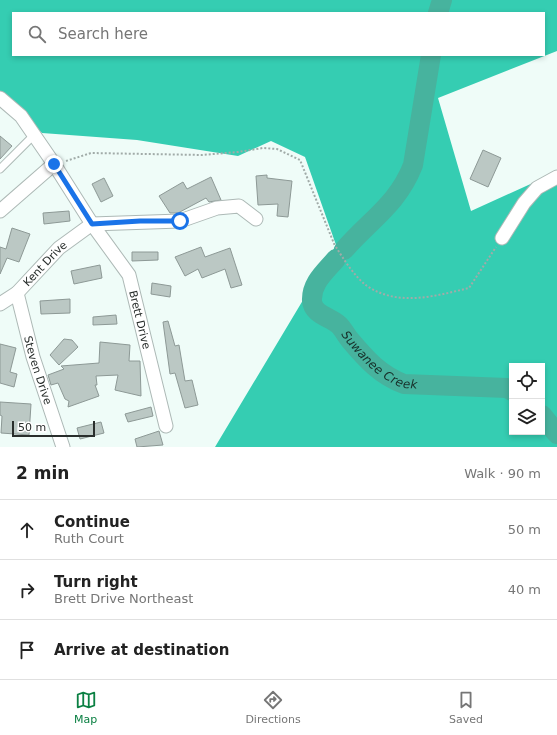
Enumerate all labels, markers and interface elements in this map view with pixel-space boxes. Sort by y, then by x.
search box [12,12,545,56]
icon: search [26,23,48,45]
text: Search here [58,25,148,43]
route end [45,155,63,173]
route start [171,212,189,230]
street label: Kent Drive [20,238,69,289]
street label: Brett Drive [126,289,153,351]
water label: Suwanee Creek [339,328,419,392]
street label: Steven Drive [21,334,55,406]
map controls [509,363,545,435]
button: locate [509,363,545,399]
button: layers [509,399,545,435]
scale bar [12,419,95,438]
text: 50 m [18,421,46,434]
text: 2 min [16,463,69,483]
text: Walk · 90 m [464,466,541,481]
text: Continue [54,513,130,531]
icon: ahead [16,519,38,541]
text: 50 m [508,522,541,537]
text: Ruth Court [54,531,124,546]
text: Turn right [54,573,138,591]
icon: right [16,579,38,601]
text: 40 m [508,582,541,597]
text: Brett Drive Northeast [54,591,193,606]
icon: arrive [16,639,38,661]
text: Arrive at destination [54,641,229,659]
tab: Map [74,689,97,726]
tab: Directions [245,689,301,726]
tab: Saved [449,689,483,726]

